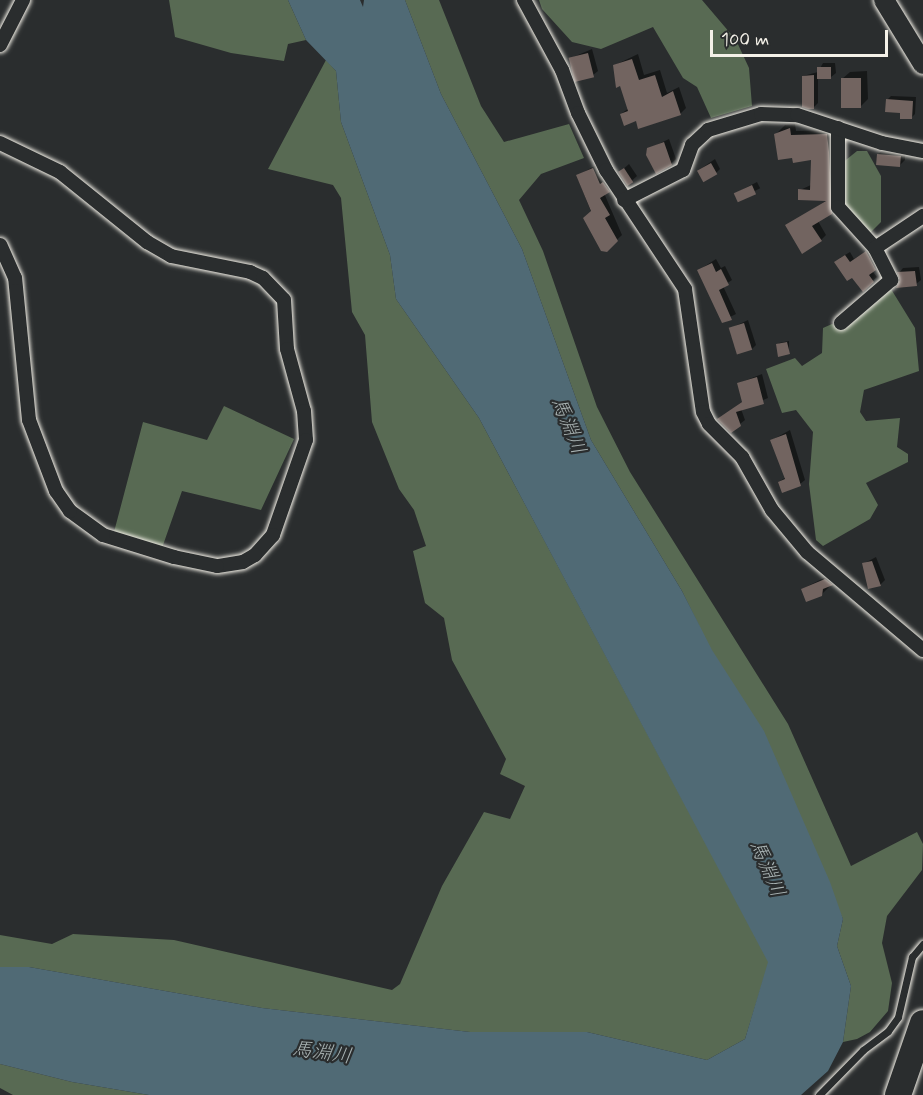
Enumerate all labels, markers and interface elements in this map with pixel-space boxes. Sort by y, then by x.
scale bar [713,18,892,56]
text: 100 m [721,28,769,52]
water label: 馬淵川 [546,394,590,458]
water label: 馬淵川 [744,837,790,901]
water label: 馬淵川 [291,1037,353,1069]

